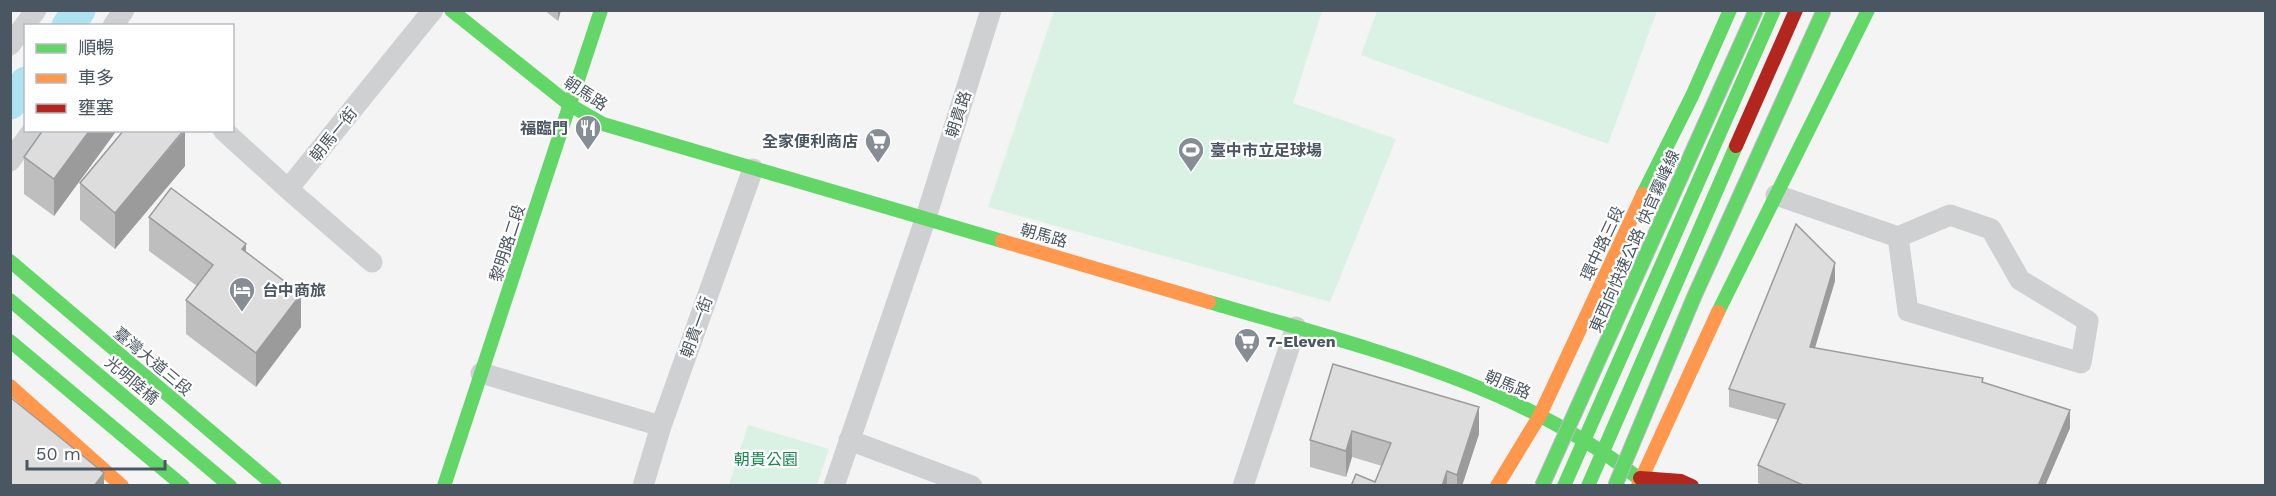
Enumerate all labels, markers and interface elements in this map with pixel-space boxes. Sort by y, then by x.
legend [24,24,234,132]
text: 順暢 [78,37,114,58]
text: 車多 [78,67,114,88]
street label: 朝馬路 [560,72,611,114]
street label: 朝貴路 [942,88,975,140]
text: 壅塞 [78,97,114,118]
street label: 朝馬一街 [306,103,361,165]
restaurant icon: 福臨門 [573,113,603,151]
place label: 福臨門 [520,119,568,138]
supermarket icon: 全家便利商店 [863,126,893,164]
place label: 全家便利商店 [762,132,858,151]
sports icon: 臺中市立足球場 [1176,135,1206,173]
place label: 臺中市立足球場 [1210,141,1322,160]
street label: 東西向快速公路 快官霧峰線 [1586,147,1683,335]
street label: 黎明路二段 [486,202,529,284]
street label: 環中路三段 [1577,203,1628,283]
street label: 朝馬路 [1018,220,1070,251]
hotel icon: 台中商旅 [227,275,257,313]
place label: 台中商旅 [262,281,326,300]
street label: 朝貴一街 [677,294,716,360]
street label: 臺灣大道三段 [110,323,196,400]
supermarket icon: 7-Eleven [1232,326,1262,364]
place label: 7-Eleven [1266,332,1336,351]
street label: 光明陸橋 [101,353,162,408]
street label: 朝馬路 [1482,366,1534,403]
scale bar [27,433,165,471]
text: 50 m [36,443,81,464]
park label: 朝貴公園 [734,450,798,469]

